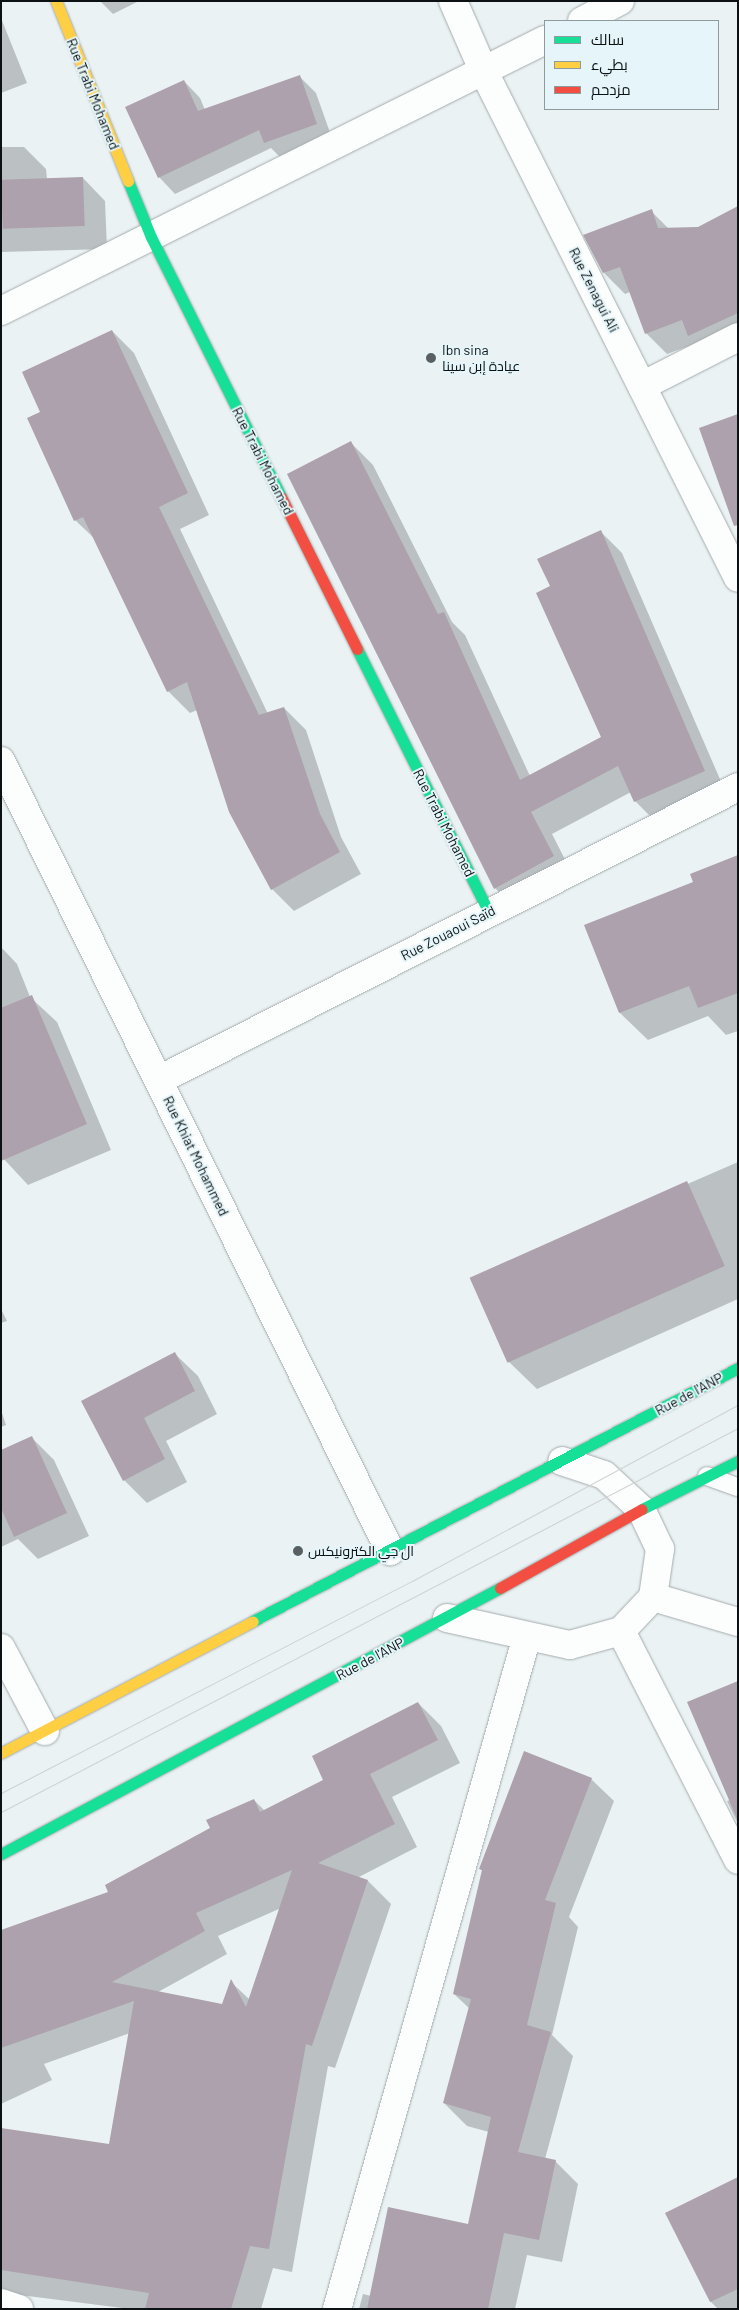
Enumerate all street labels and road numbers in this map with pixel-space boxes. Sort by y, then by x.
street label: Rue Trabi Mohamed [63,36,123,152]
street label: Rue Zenagui Ali [565,245,623,335]
street label: Rue Trabi Mohamed [229,404,297,518]
street label: Rue Trabi Mohamed [410,766,478,880]
street label: Rue Zouaoui Saïd [398,902,498,964]
street label: Rue Khiat Mohammed [160,1093,232,1219]
street label: Rue de l'ANP [652,1369,726,1419]
street label: Rue de l'ANP [333,1634,407,1684]

